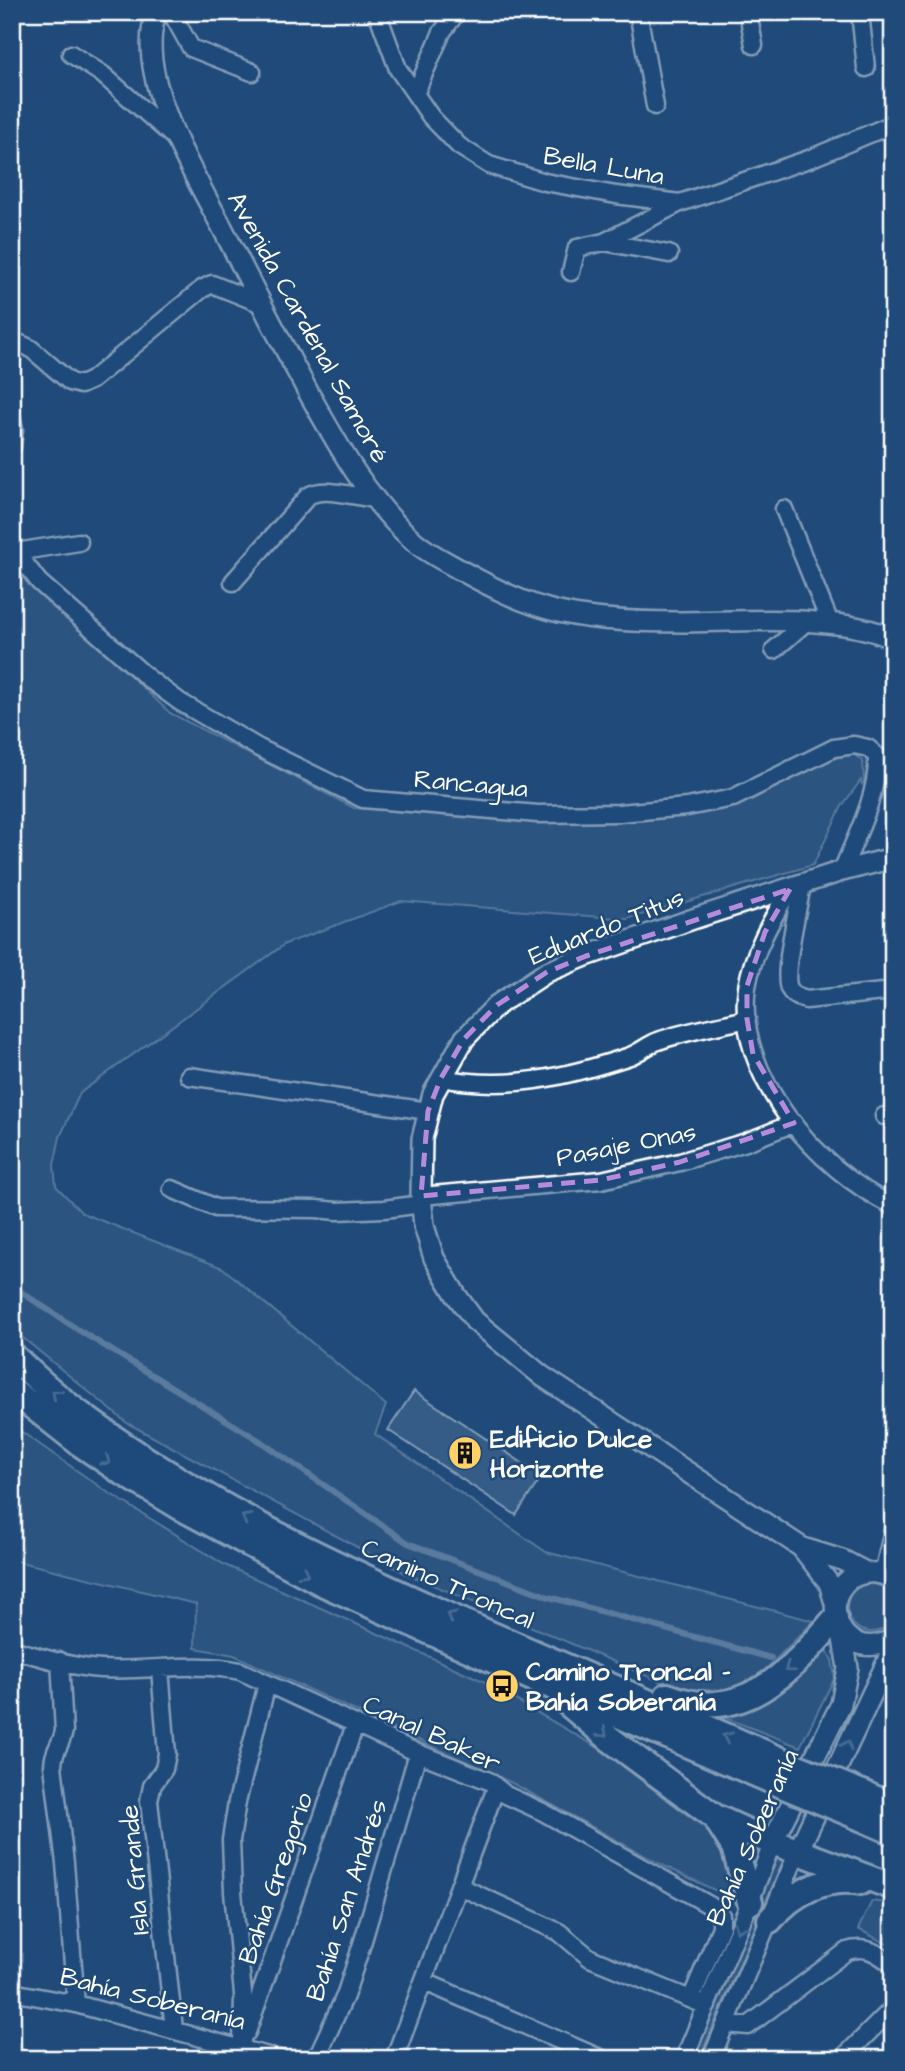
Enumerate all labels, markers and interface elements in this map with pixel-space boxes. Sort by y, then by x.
street label: Bella Luna [541,138,667,194]
street label: Avenida Cardenal Samoré [218,185,398,470]
street label: Rancagua [412,761,529,809]
street label: Eduardo Titus [523,879,690,974]
street label: Pasaje Onas [553,1114,699,1176]
one-way arrow [51,1390,64,1402]
place label: Edificio Dulce Horizonte [490,1421,652,1487]
building icon: Edificio Dulce Horizonte [446,1434,484,1472]
one-way arrow [98,1452,111,1465]
one-way arrow [241,1513,254,1526]
street label: Camino Troncal [355,1530,540,1638]
one-way arrow [296,1565,309,1578]
one-way arrow [446,1610,458,1624]
place label: Camino Troncal - Bahía Soberanía [526,1654,731,1720]
one-way arrow [784,1660,796,1673]
bus stop icon: Camino Troncal - Bahía Soberanía [483,1667,521,1705]
street label: Canal Baker [357,1686,506,1782]
one-way arrow [595,1725,608,1737]
one-way arrow [722,1731,734,1745]
one-way arrow [839,1740,853,1752]
street label: Bahía Soberanía [698,1743,808,1931]
street label: Bahía Gregorio [230,1787,324,1970]
street label: Bahía San Andrés [297,1795,397,2006]
street label: Isla Grande [111,1803,159,1937]
one-way arrow [734,1921,748,1933]
street label: Bahía Soberanía [56,1959,249,2039]

